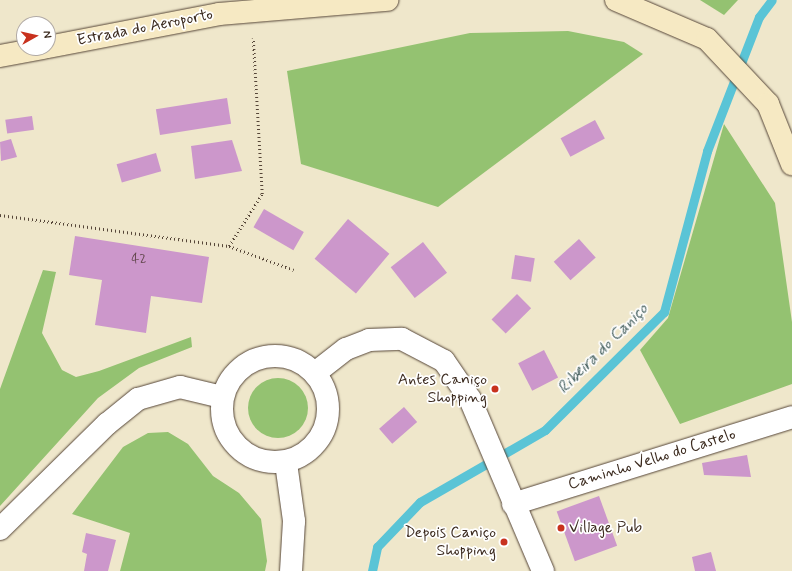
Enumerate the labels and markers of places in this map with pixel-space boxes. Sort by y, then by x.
place label: Antes Caniço Shopping [399,370,487,408]
marker: Antes Caniço Shopping [490,384,500,394]
place label: Village Pub [569,518,643,538]
place label: Depois Caniço Shopping [404,523,496,561]
marker: Village Pub [556,523,566,533]
marker: Depois Caniço Shopping [499,537,509,547]

